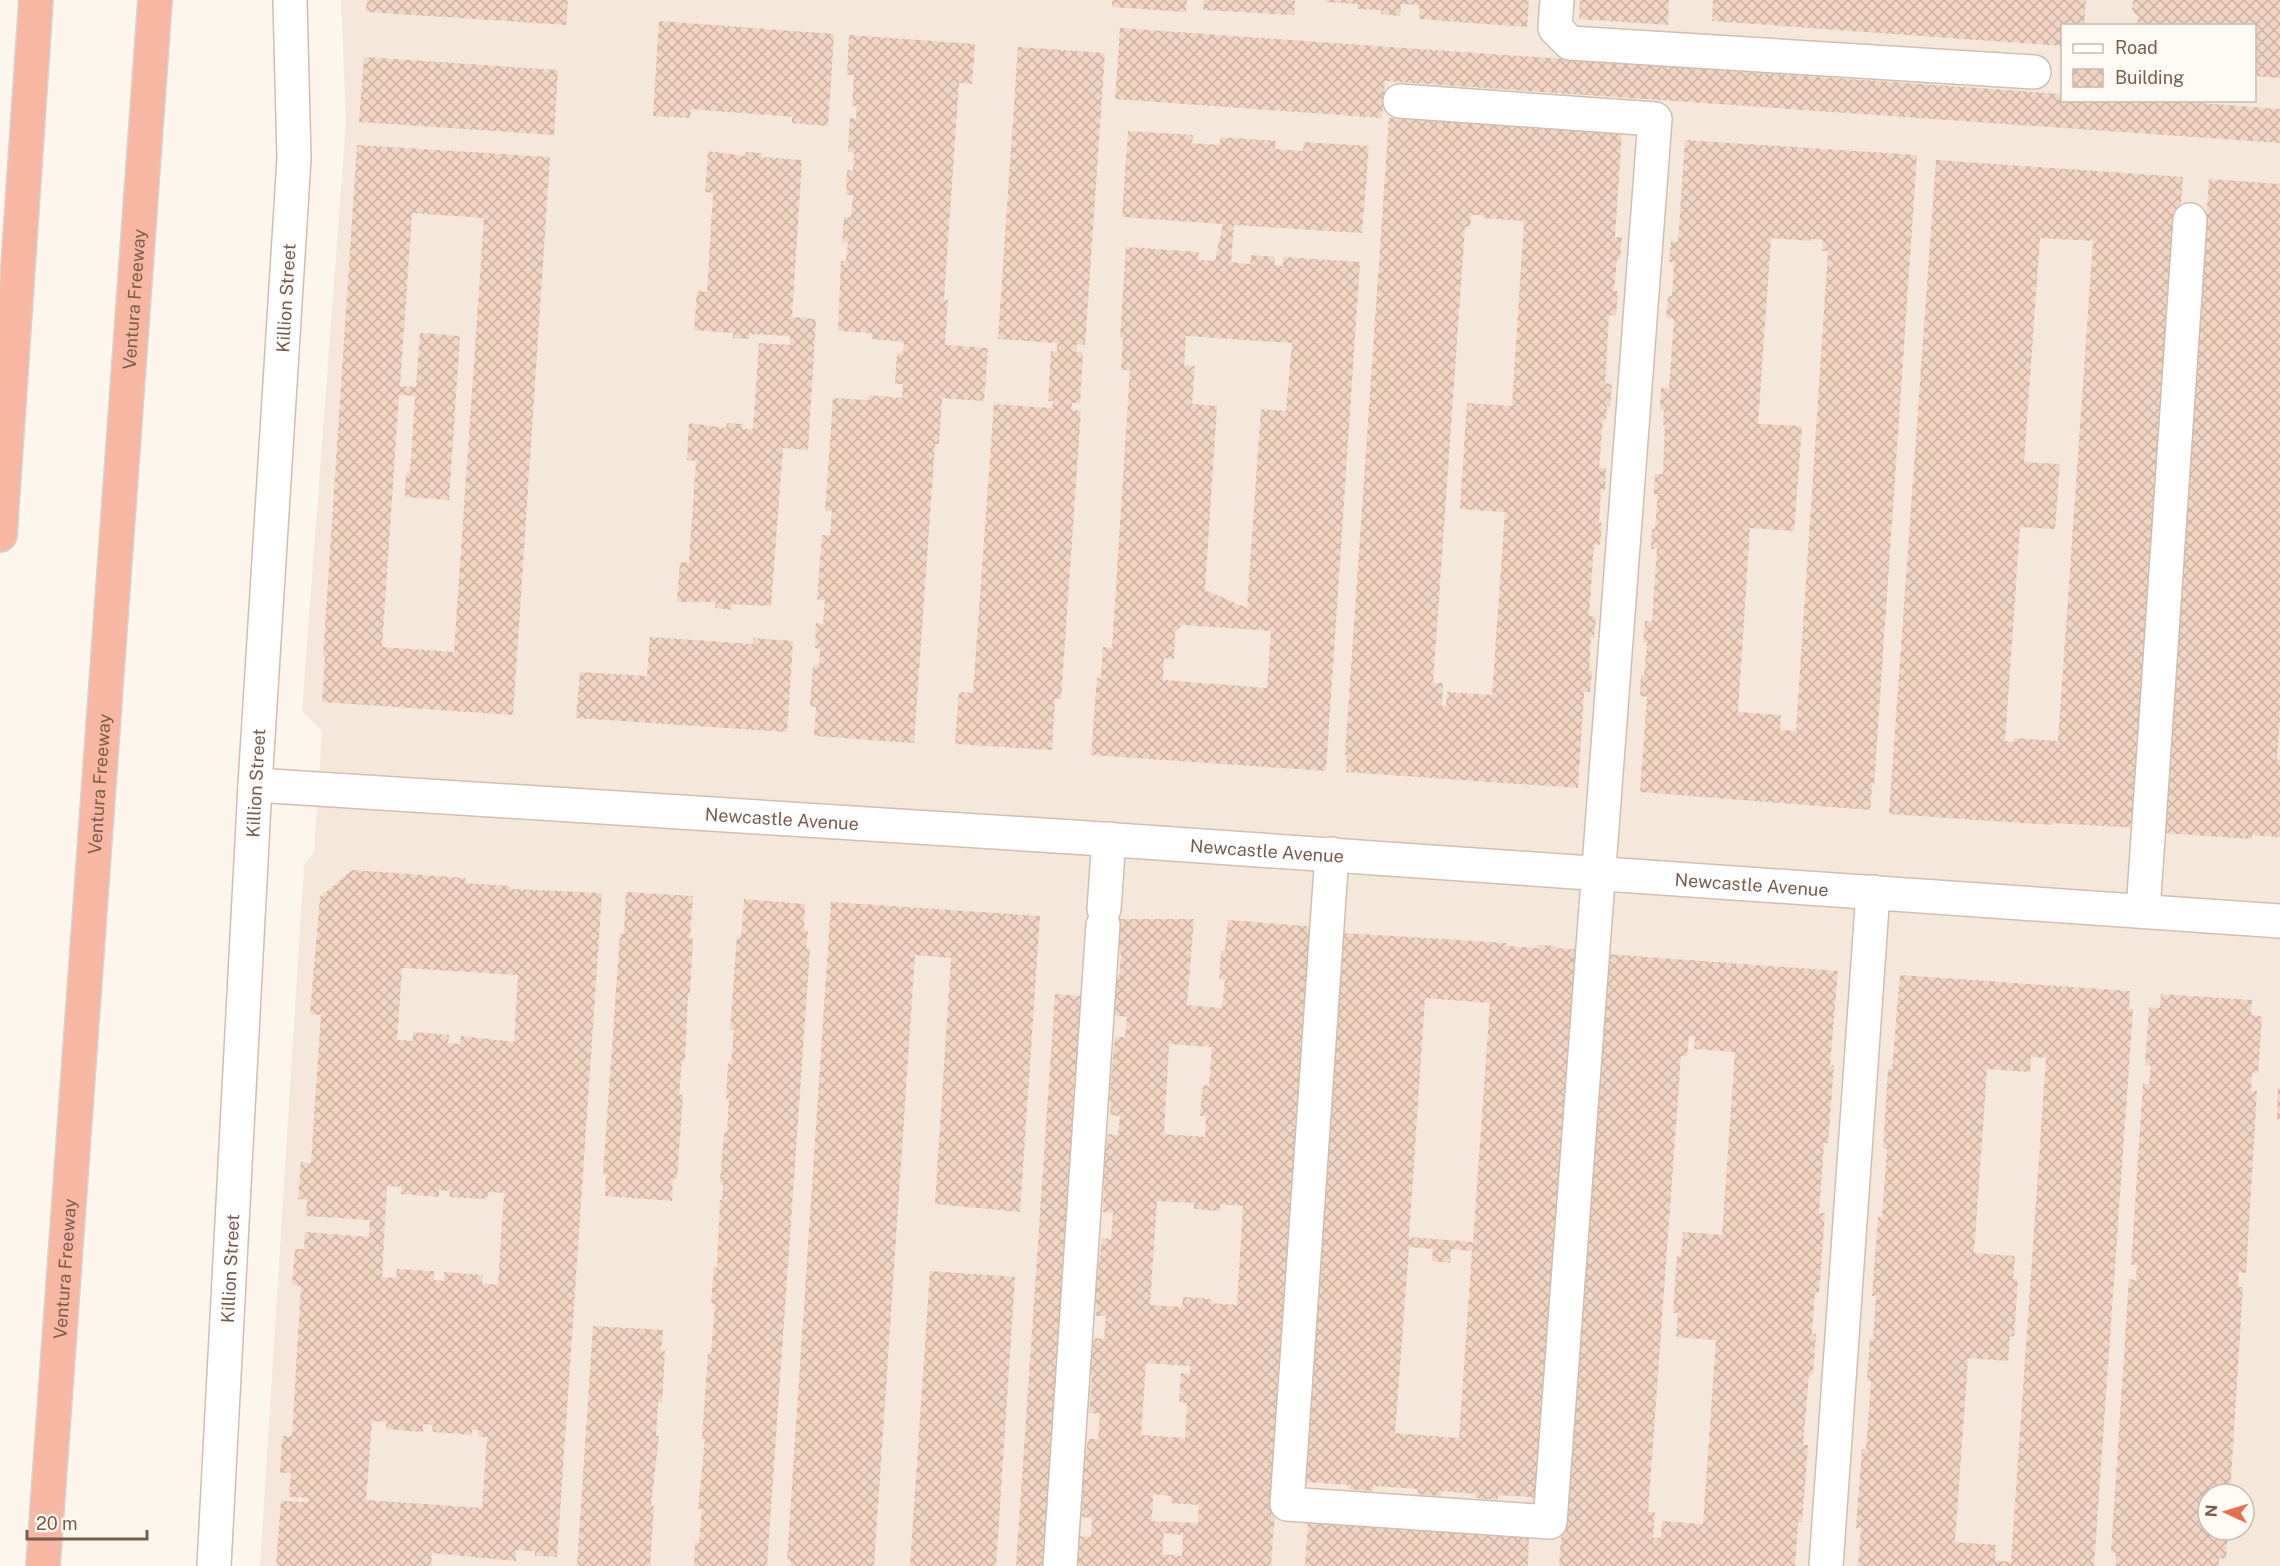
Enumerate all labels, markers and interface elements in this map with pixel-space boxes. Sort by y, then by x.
legend [2061,24,2256,102]
text: Road [2115,37,2158,58]
text: Building [2115,67,2184,88]
street label: Ventura Freeway [118,228,149,370]
street label: Killion Street [271,243,299,353]
street label: Ventura Freeway [83,713,114,855]
street label: Killion Street [242,728,269,838]
street label: Newcastle Avenue [704,803,860,834]
street label: Newcastle Avenue [1189,835,1345,866]
street label: Newcastle Avenue [1674,868,1829,900]
street label: Ventura Freeway [49,1197,80,1340]
street label: Killion Street [216,1213,243,1324]
north arrow [2196,1482,2256,1542]
scale bar [27,1503,147,1541]
text: N [2202,1504,2221,1518]
text: 20 m [36,1513,78,1534]

